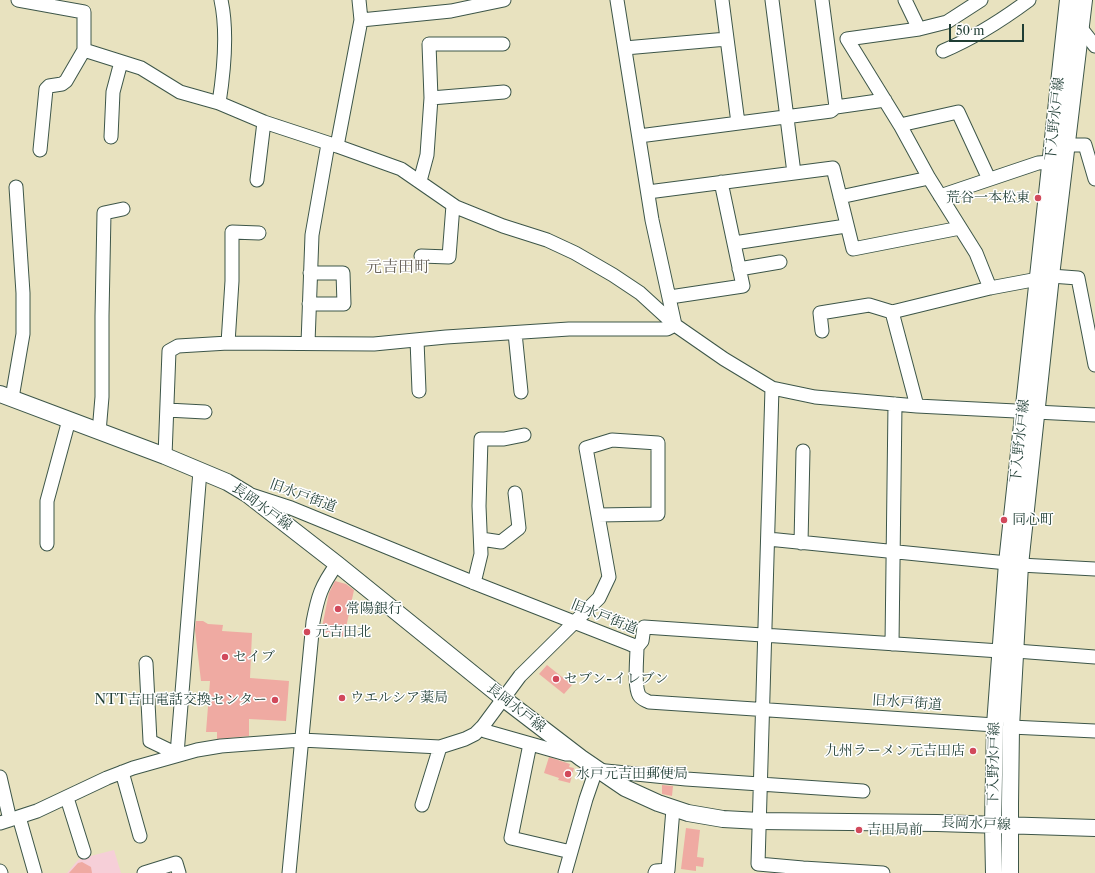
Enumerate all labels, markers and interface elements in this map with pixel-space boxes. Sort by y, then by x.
scale bar [951,16,1026,42]
text: 50 m [956,23,985,38]
street label: 下入野水戸線 [1042,76,1068,162]
place label: 荒谷一本松東 [946,190,1030,206]
marker: 荒谷一本松東 [1033,193,1043,203]
district label: 元吉田町 [366,257,430,277]
street label: 下入野水戸線 [1007,398,1033,484]
street label: 旧水戸街道 [267,476,339,516]
street label: 長岡水戸線 [229,480,295,534]
place label: 同心町 [1012,512,1054,528]
marker: 同心町 [999,515,1009,525]
street label: 旧水戸街道 [568,596,640,638]
place label: 常陽銀行 [346,601,402,617]
marker: 常陽銀行 [333,604,343,614]
place label: 元吉田北 [315,624,371,640]
marker: 元吉田北 [302,627,312,637]
place label: セイブ [233,649,275,665]
marker: セイブ [220,652,230,662]
place label: セブン-イレブン [564,671,668,687]
marker: セブン-イレブン [551,674,561,684]
street label: 長岡水戸線 [483,680,549,736]
place label: ウエルシア薬局 [350,690,448,706]
place label: NTT吉田電話交換センター [94,692,267,708]
street label: 旧水戸街道 [871,692,943,714]
marker: ウエルシア薬局 [337,693,347,703]
marker: NTT吉田電話交換センター [270,695,280,705]
street label: 下入野水戸線 [985,722,1003,806]
place label: 九州ラーメン元吉田店 [825,743,965,759]
marker: 九州ラーメン元吉田店 [968,746,978,756]
place label: 水戸元吉田郵便局 [576,766,688,782]
marker: 水戸元吉田郵便局 [563,769,573,779]
street label: 長岡水戸線 [941,814,1011,834]
place label: 吉田局前 [867,822,923,838]
marker: 吉田局前 [854,825,864,835]

